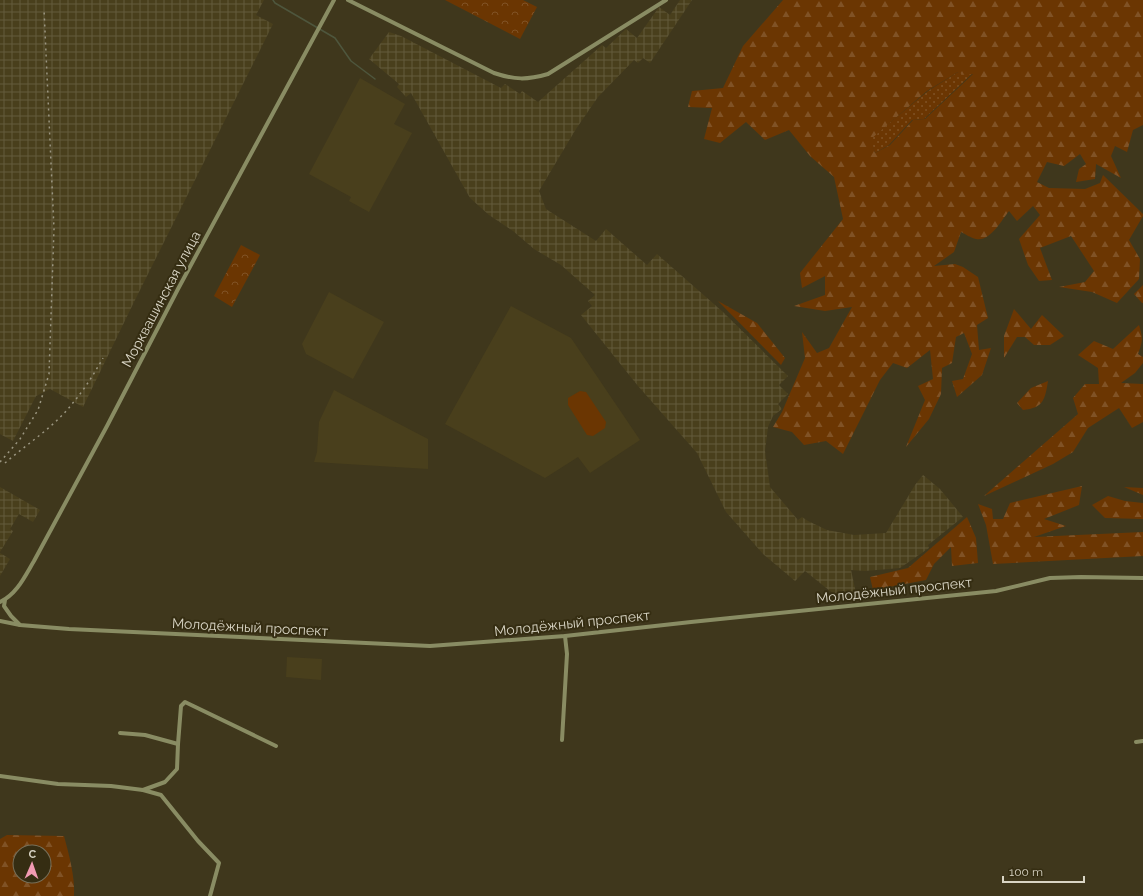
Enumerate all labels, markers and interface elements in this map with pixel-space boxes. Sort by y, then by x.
street label: Морквашинская улица [118,228,204,370]
street label: Молодёжный проспект [815,574,973,606]
street label: Молодёжный проспект [493,607,651,639]
street label: Молодёжный проспект [171,615,329,639]
north arrow [12,844,52,884]
text: С [28,848,37,861]
scale bar [1003,858,1084,884]
text: 100 m [1009,865,1043,879]

